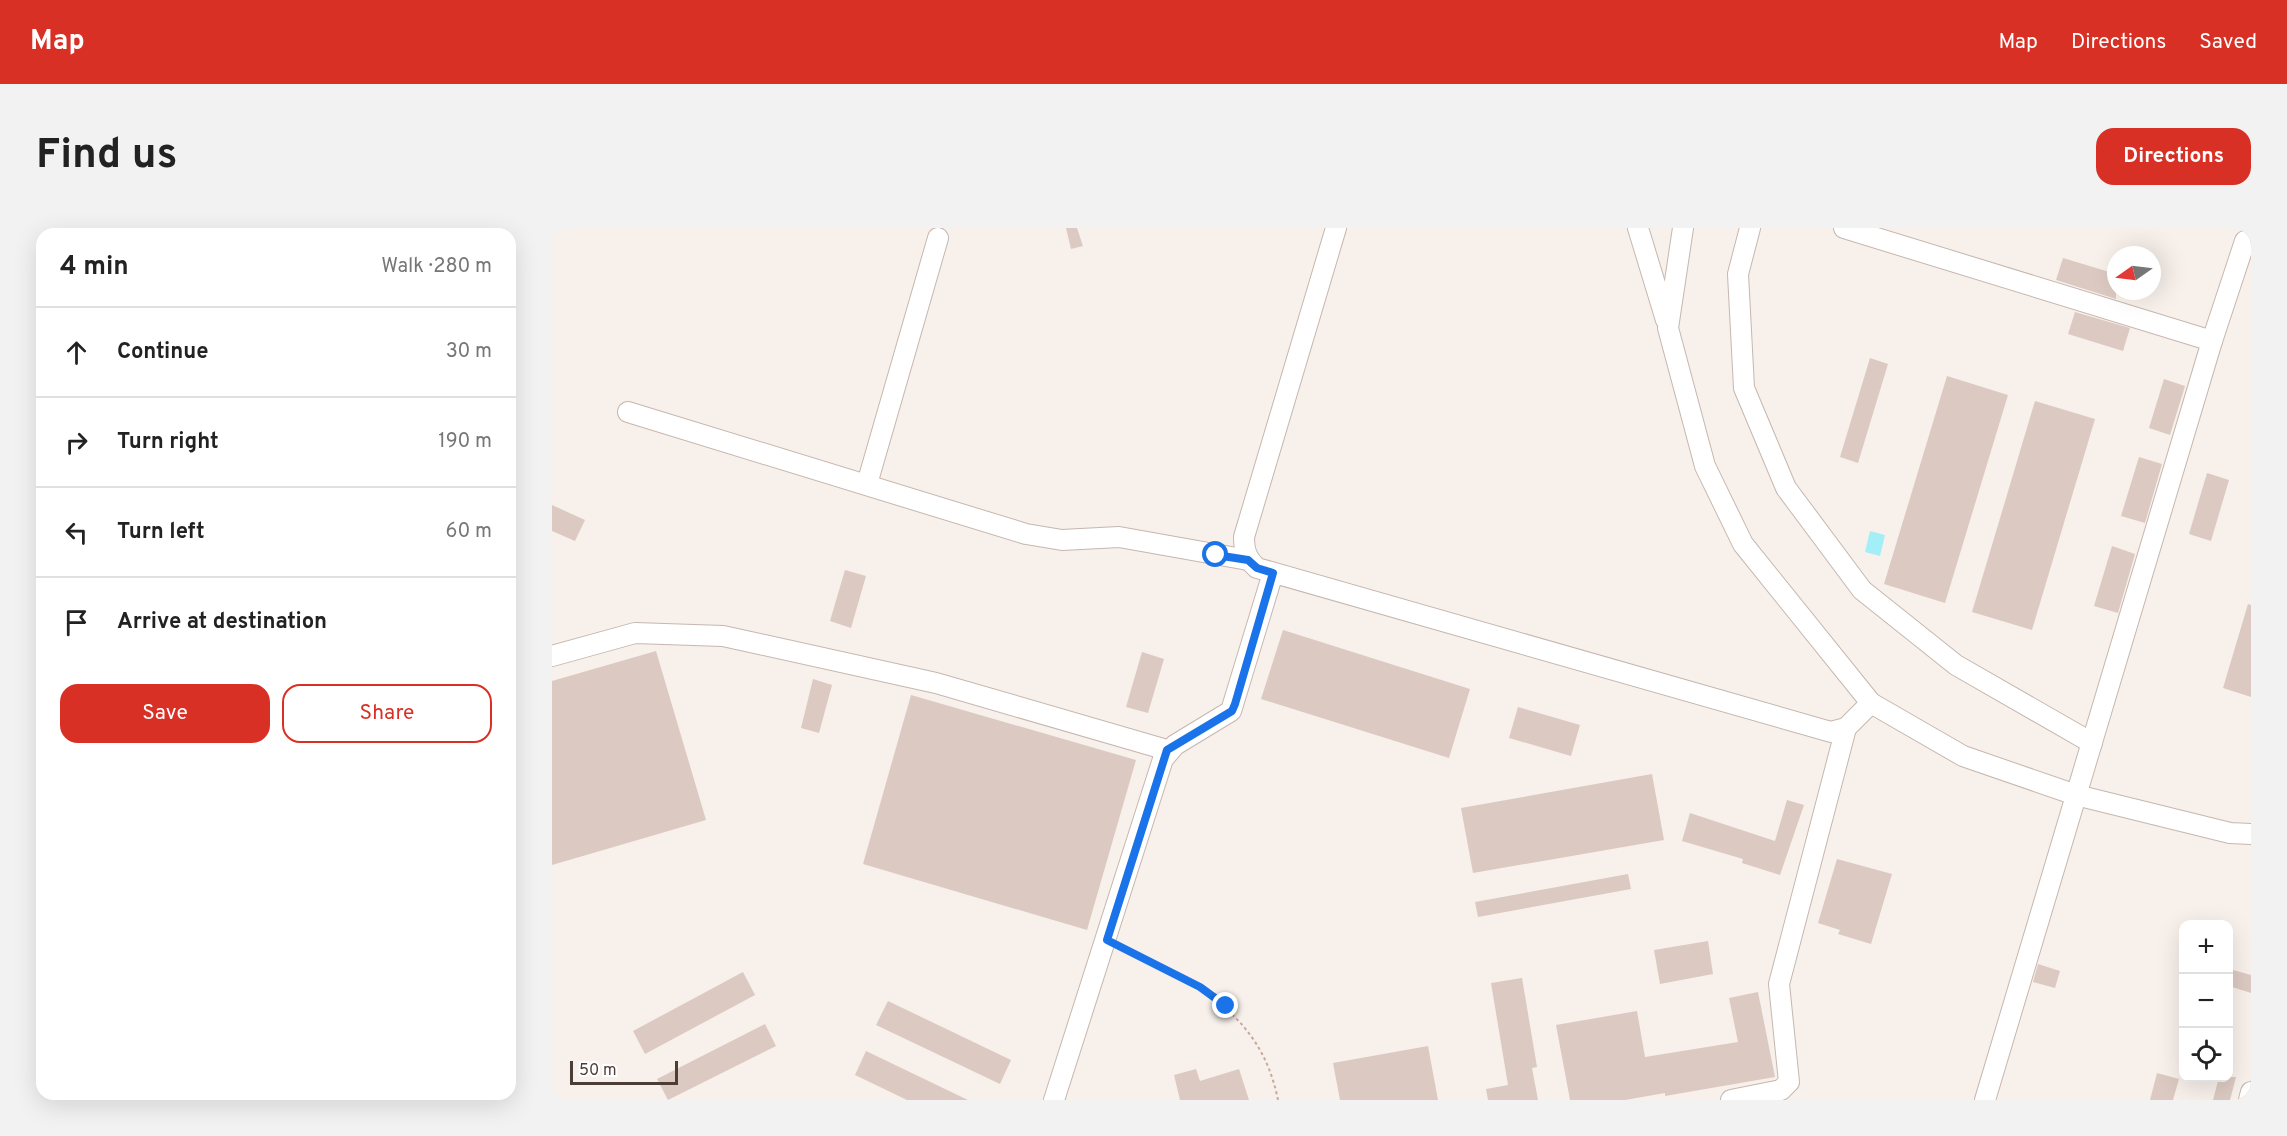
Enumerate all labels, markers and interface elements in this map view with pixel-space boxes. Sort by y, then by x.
text: Map [30,24,85,60]
text: Map [1998,29,2038,56]
text: Directions [2071,29,2166,56]
text: Saved [2199,29,2257,56]
button: Directions [2096,128,2251,185]
text: Find us [36,130,177,183]
north arrow [2107,246,2161,300]
text: 4 min [60,251,129,284]
text: Walk · 280 m [381,254,492,280]
icon: ahead [60,336,93,369]
text: Continue [117,339,208,366]
text: 30 m [446,339,492,365]
icon: right [60,426,93,459]
text: Turn right [117,429,219,456]
text: 190 m [438,429,492,455]
icon: left [60,516,93,549]
text: Turn left [117,519,205,546]
text: 60 m [446,519,492,545]
route start [1202,541,1228,567]
icon: arrive [60,606,93,639]
text: Arrive at destination [117,609,327,636]
button: Save [60,684,270,743]
button: Share [282,684,492,743]
map controls [2179,920,2233,1082]
button: + [2179,920,2233,974]
button: − [2179,974,2233,1028]
route end [1212,992,1238,1018]
button: locate [2179,1028,2233,1082]
scale bar [570,1058,678,1086]
text: 50 m [579,1061,617,1081]

